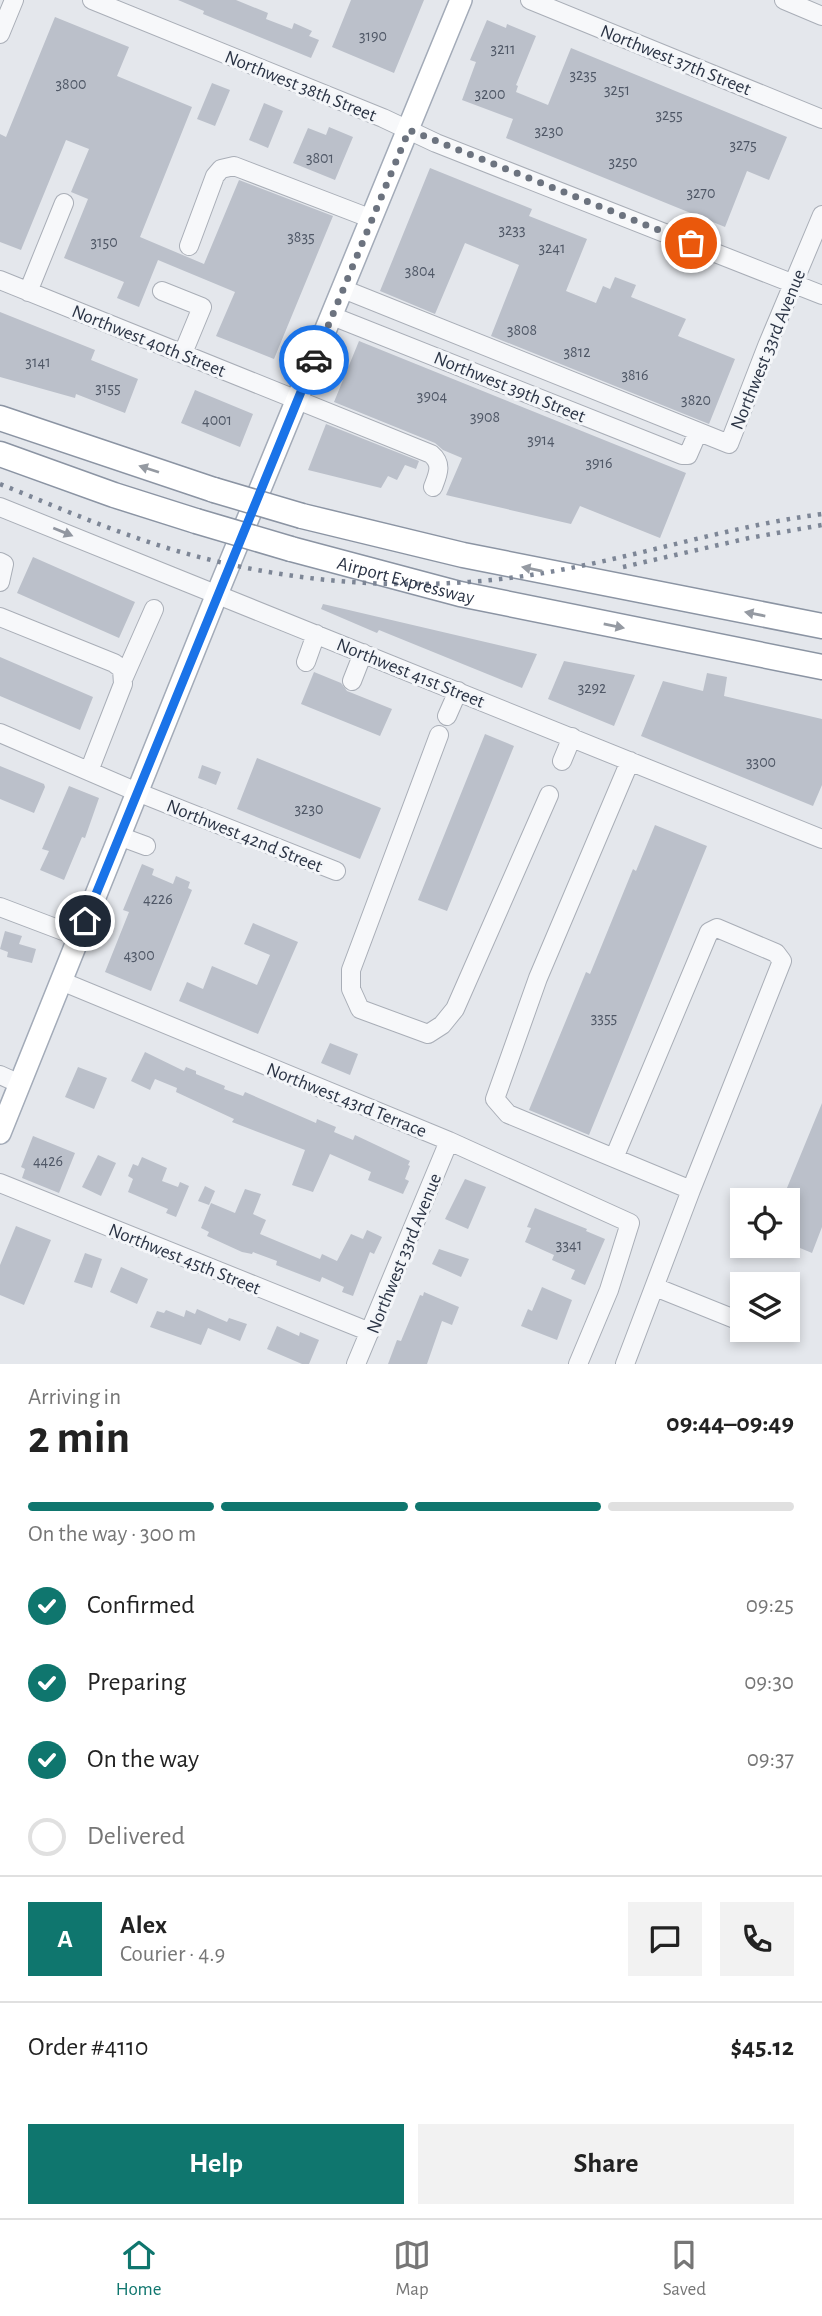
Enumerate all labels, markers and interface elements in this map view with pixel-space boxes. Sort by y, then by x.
street label: Northwest 37th Street [597,22,753,99]
house number: 3190 [359,28,387,44]
house number: 3211 [491,41,515,57]
street label: Northwest 38th Street [222,47,379,125]
house number: 3235 [569,67,597,83]
house number: 3800 [55,76,87,92]
house number: 3251 [604,82,630,98]
house number: 3200 [475,86,505,102]
house number: 3255 [655,107,683,123]
house number: 3230 [535,123,563,139]
house number: 3275 [729,137,757,153]
house number: 3801 [306,150,334,166]
house number: 3250 [608,154,638,170]
house number: 3270 [687,185,716,201]
pin [661,213,721,273]
house number: 3233 [498,222,526,238]
icon: bag [672,224,710,262]
house number: 3835 [287,229,315,245]
house number: 3150 [90,234,118,250]
house number: 3241 [538,240,566,256]
house number: 3804 [405,263,435,279]
street label: Northwest 33rd Avenue [728,267,809,432]
street label: Northwest 40th Street [69,302,228,381]
house number: 3808 [507,322,537,338]
courier [279,325,349,395]
icon: car [295,341,333,379]
house number: 3812 [564,344,590,360]
street label: Northwest 39th Street [431,348,588,426]
house number: 3141 [25,354,51,370]
house number: 3816 [621,367,649,383]
house number: 3155 [95,380,121,396]
house number: 3904 [417,388,447,404]
house number: 3820 [681,392,711,408]
house number: 3908 [470,409,500,425]
house number: 4001 [202,412,232,428]
house number: 3914 [527,432,555,448]
house number: 3916 [585,455,613,471]
one-way arrow [138,464,159,474]
one-way arrow [53,527,74,538]
street label: Airport Expressway [335,554,476,608]
one-way arrow [521,564,543,575]
one-way arrow [744,608,766,619]
one-way arrow [603,621,625,632]
street label: Northwest 41st Street [334,635,487,712]
house number: 3292 [578,680,606,696]
house number: 3300 [746,754,776,770]
street label: Northwest 42nd Street [164,796,325,876]
house number: 3230 [295,801,323,817]
pin [55,891,115,951]
house number: 4226 [143,891,173,907]
icon: home [66,902,104,940]
house number: 4300 [123,947,155,963]
house number: 3355 [591,1010,617,1026]
street label: Northwest 43rd Terrace [264,1060,429,1141]
house number: 4426 [33,1153,63,1169]
street label: Northwest 33rd Avenue [364,1171,445,1336]
map controls [730,1188,800,1342]
button: locate [730,1188,800,1258]
street label: Northwest 45th Street [106,1220,263,1299]
house number: 3341 [556,1237,582,1253]
button: layers [730,1272,800,1342]
text: Arriving in [28,1386,121,1409]
text: 09:44–09:49 [666,1410,794,1436]
text: 2 min [28,1415,130,1461]
text: On the way · 300 m [28,1523,196,1546]
icon: check [28,1587,66,1625]
text: Confirmed [87,1592,195,1618]
text: 09:25 [746,1594,794,1617]
icon: check [28,1664,66,1702]
text: Preparing [87,1669,186,1695]
text: 09:30 [744,1671,794,1694]
icon: check [28,1741,66,1779]
text: On the way [87,1746,199,1772]
text: 09:37 [747,1748,794,1771]
text: Delivered [87,1823,185,1849]
button: chat [628,1902,702,1976]
button: phone [720,1902,794,1976]
text: Alex [120,1912,167,1938]
text: A [57,1926,73,1952]
text: Courier · 4.9 [120,1943,225,1966]
text: Order #4110 [28,2034,149,2060]
text: $45.12 [730,2034,794,2060]
button: Help [28,2124,404,2204]
button: Share [418,2124,794,2204]
tab: Home [116,2236,162,2301]
tab: Map [393,2236,431,2301]
tab: Saved [663,2236,706,2301]

